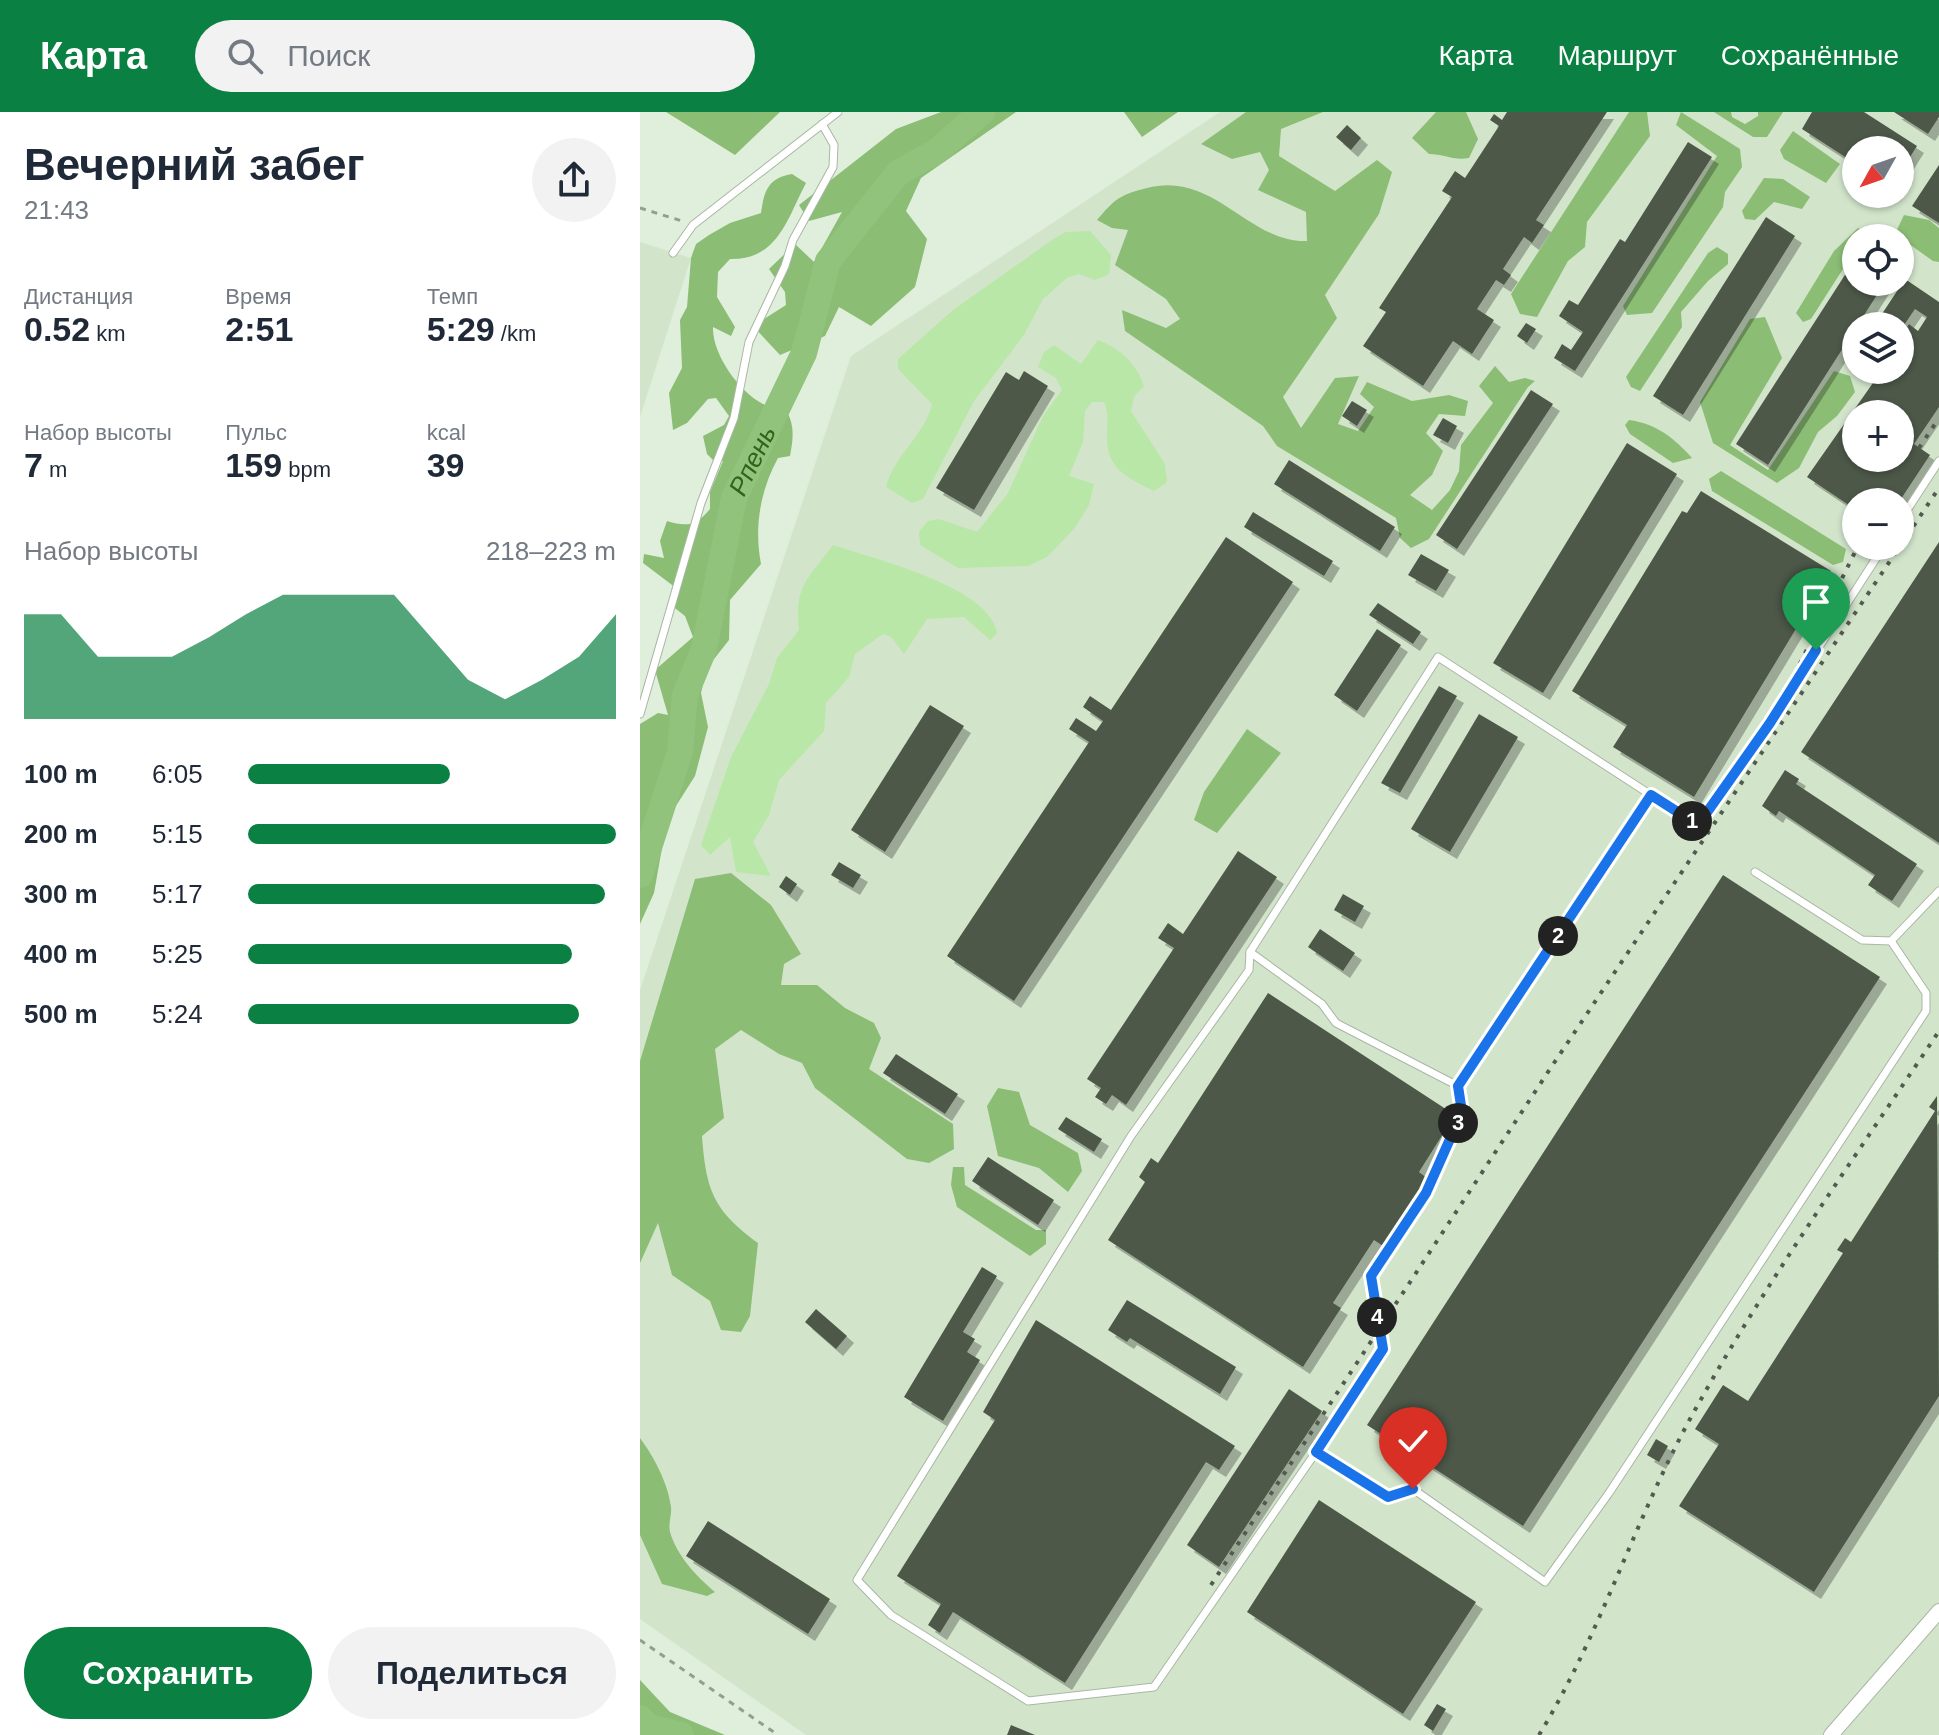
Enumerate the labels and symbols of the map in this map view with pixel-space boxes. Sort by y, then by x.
north arrow [1842,136,1914,208]
water label: Рпень [723,421,782,500]
pin [1782,568,1850,650]
pin: 1 [1672,801,1712,841]
pin: 2 [1538,916,1578,956]
pin: 3 [1438,1103,1478,1143]
pin: 4 [1357,1297,1397,1337]
pin [1379,1407,1447,1489]

